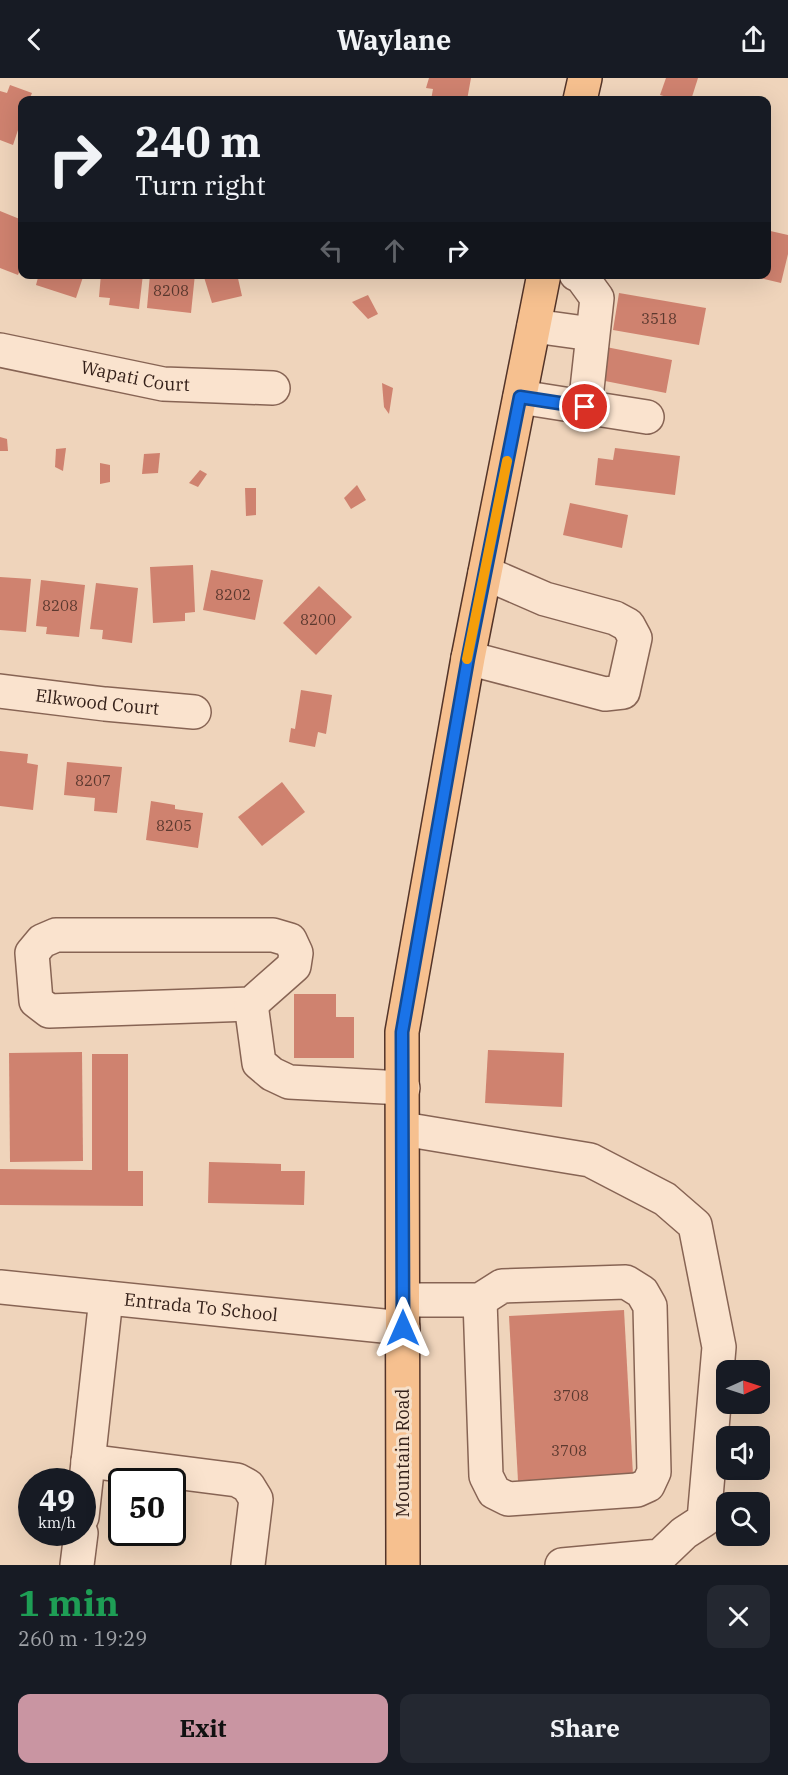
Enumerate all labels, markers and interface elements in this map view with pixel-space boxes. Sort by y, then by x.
text: Waylane [337,22,451,57]
icon: back [18,23,51,56]
icon: share [737,23,770,56]
text: 240 m [135,114,261,169]
icon: right [36,120,114,198]
text: Turn right [135,167,266,202]
icon: left [315,234,348,267]
icon: ahead [378,234,411,267]
icon: right [441,234,474,267]
house number: 8208 [153,281,189,300]
house number: 3518 [641,309,677,328]
street label: Wapati Court [79,355,190,396]
pin [559,381,610,432]
icon: arrive [568,390,601,423]
house number: 8202 [215,585,251,604]
house number: 8208 [42,596,78,615]
house number: 8200 [300,610,336,629]
street label: Elkwood Court [34,683,160,720]
house number: 8207 [75,771,111,790]
house number: 8205 [156,816,192,835]
street label: Entrada To School [123,1288,279,1326]
position arrow [371,1296,435,1360]
north arrow [716,1360,770,1414]
map controls [716,1360,770,1546]
house number: 3708 [553,1386,589,1405]
street label: Mountain Road [391,1388,414,1517]
button: sound [716,1426,770,1480]
house number: 3708 [551,1441,587,1460]
speed limit sign: 50 [108,1468,186,1546]
text: 49 [39,1480,75,1519]
button: search [716,1492,770,1546]
text: km/h [38,1513,76,1532]
text: 1 min [18,1579,119,1626]
button: close [707,1585,770,1648]
text: 260 m · 19:29 [18,1625,147,1652]
button: Exit [18,1694,388,1763]
button: Share [400,1694,770,1763]

